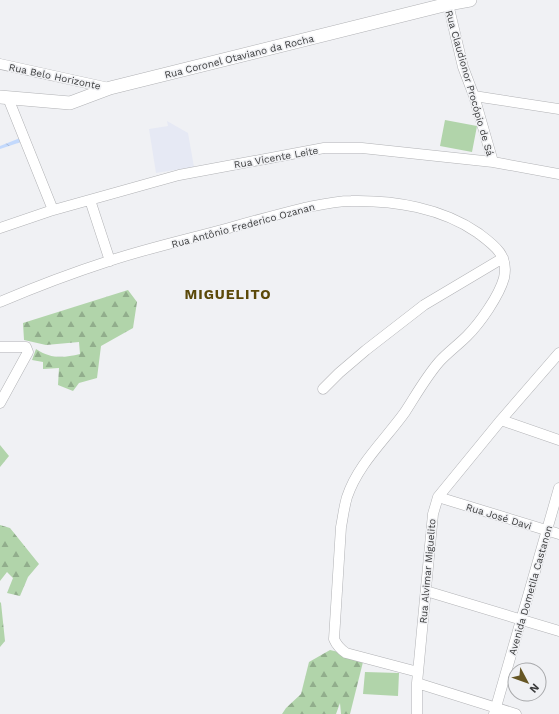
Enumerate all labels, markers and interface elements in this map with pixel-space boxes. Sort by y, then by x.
street label: Rua Claudionor Procópio de Sá [443,9,496,158]
street label: Rua Coronel Otaviano da Rocha [163,32,315,80]
street label: Rua Belo Horizonte [8,61,102,92]
street label: Rua Vicente Leite [233,145,319,170]
street label: Rua Antônio Frederico Ozanan [170,201,316,250]
district label: MIGUELITO [184,286,272,302]
street label: Rua José Davi [465,501,533,532]
street label: Rua Alvimar Miguelito [417,518,438,624]
street label: Avenida Dometila Castanon [507,524,554,656]
north arrow [507,662,547,702]
text: N [527,681,542,696]

